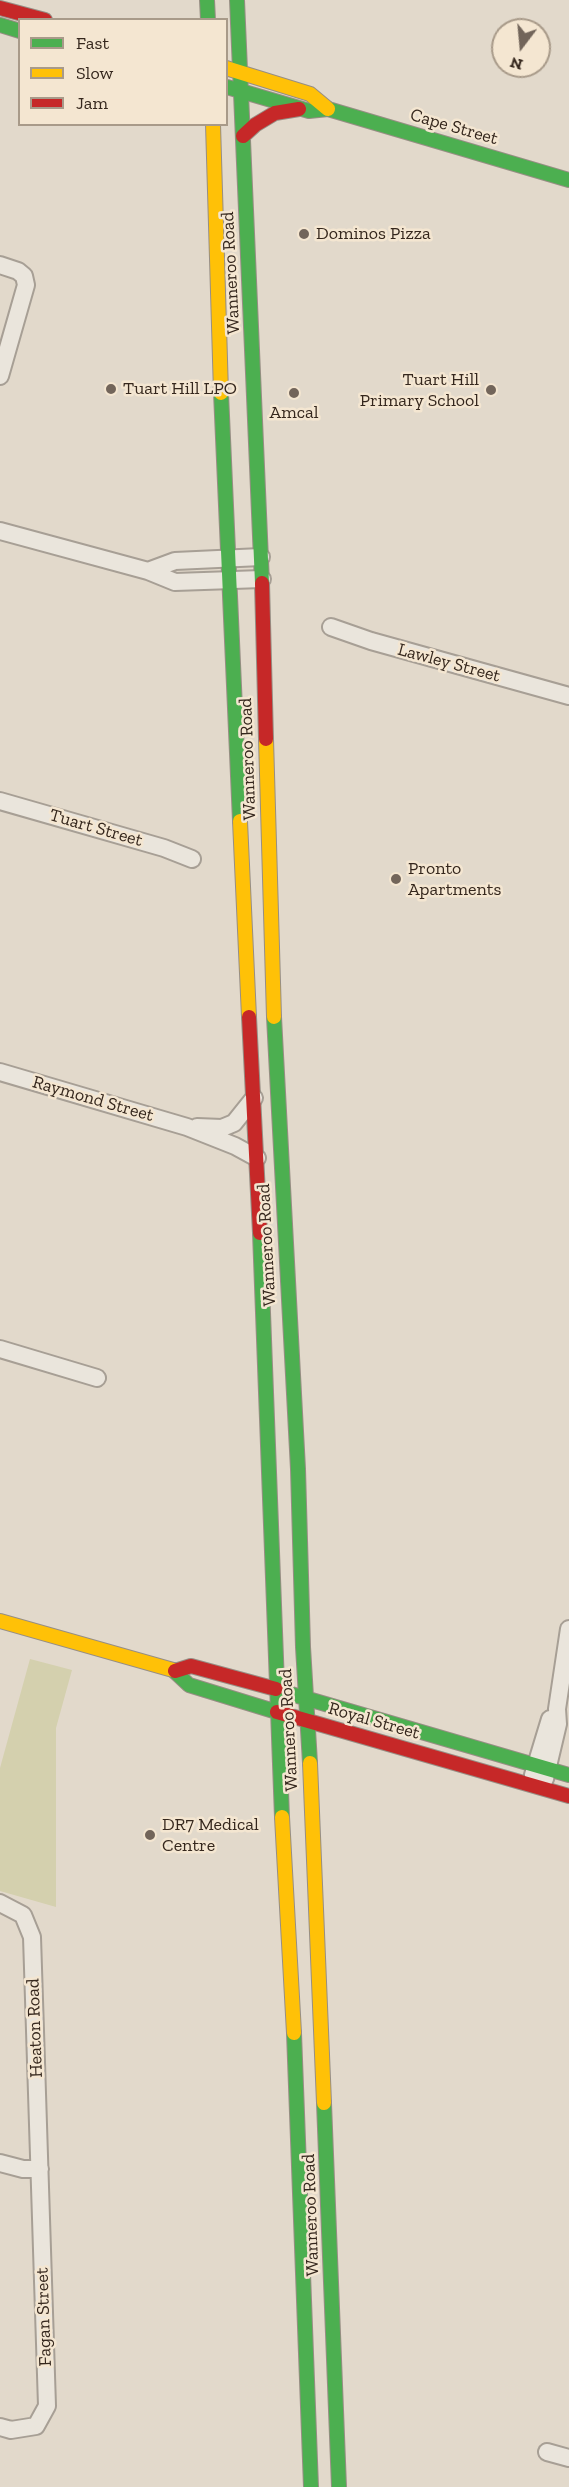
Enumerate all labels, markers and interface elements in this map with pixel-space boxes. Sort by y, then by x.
legend [18,18,228,126]
north arrow [491,18,551,78]
text: Fast [76,32,109,54]
text: N [508,53,525,75]
text: Slow [76,62,113,84]
text: Jam [76,92,108,114]
street label: Cape Street [408,104,500,150]
street label: Wanneroo Road [217,211,245,335]
place label: Dominos Pizza [316,223,431,245]
marker: Dominos Pizza [297,227,311,241]
place label: Tuart Hill Primary School [360,369,479,412]
place label: Tuart Hill LPO [123,378,237,400]
marker: Tuart Hill LPO [104,382,118,396]
marker: Tuart Hill Primary School [484,383,498,397]
marker: Amcal [287,386,301,400]
place label: Amcal [270,402,318,424]
street label: Lawley Street [395,639,503,687]
street label: Wanneroo Road [235,697,261,821]
street label: Tuart Street [47,804,145,852]
place label: Pronto Apartments [408,858,501,900]
marker: Pronto Apartments [389,872,403,886]
street label: Raymond Street [30,1071,156,1127]
street label: Wanneroo Road [253,1183,281,1307]
street label: Wanneroo Road [275,1668,303,1792]
street label: Royal Street [326,1698,422,1744]
place label: DR7 Medical Centre [162,1814,259,1856]
marker: DR7 Medical Centre [143,1828,157,1842]
street label: Heaton Road [22,1978,48,2078]
street label: Wanneroo Road [298,2153,324,2277]
street label: Fagan Street [31,2267,57,2367]

